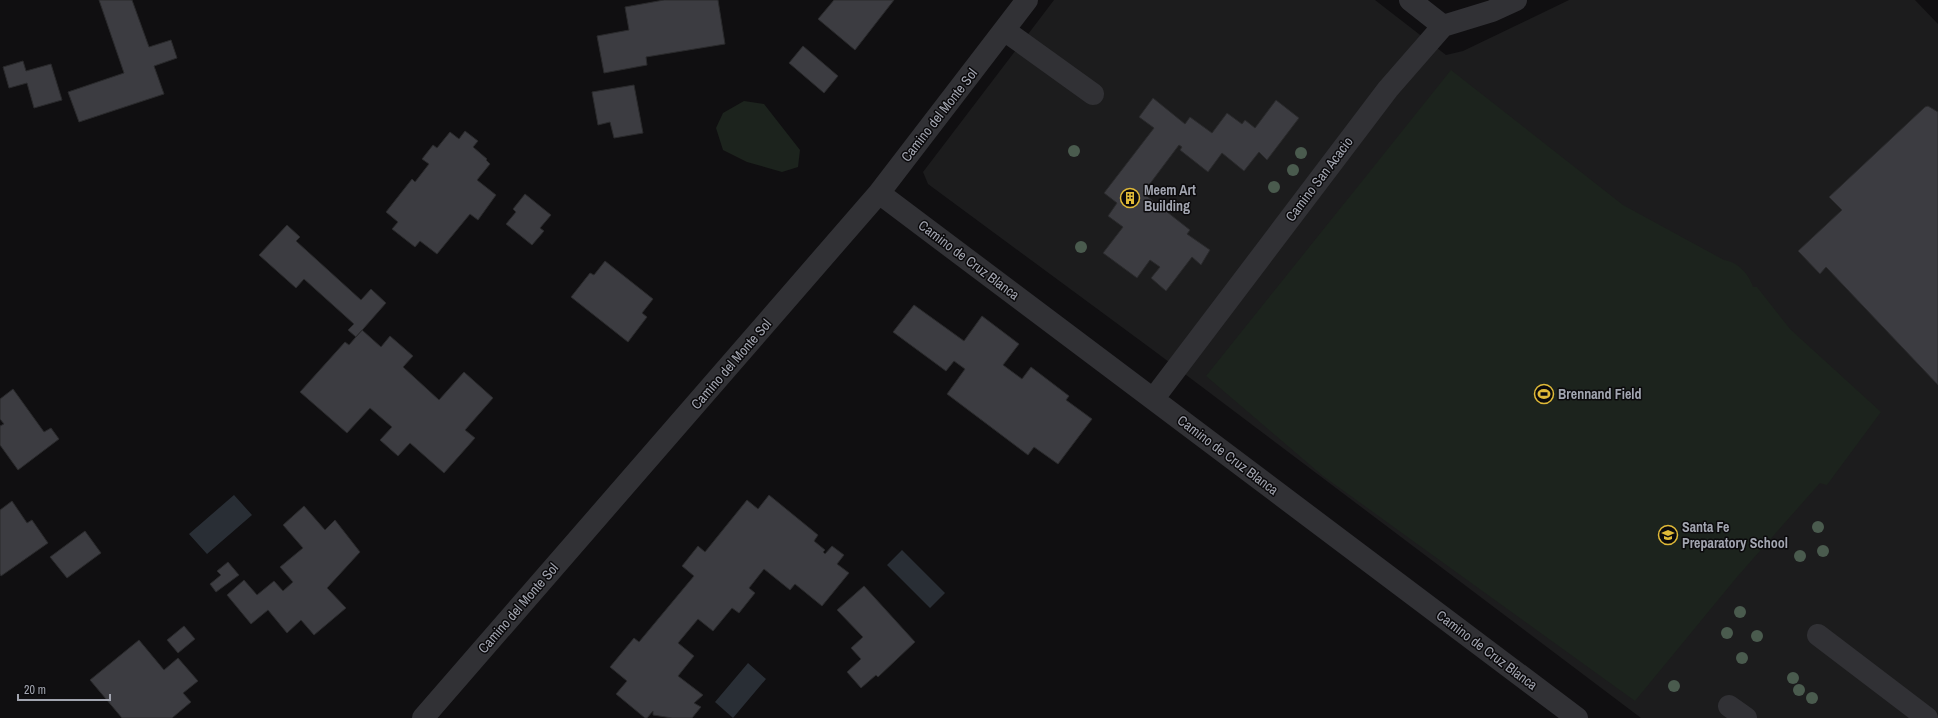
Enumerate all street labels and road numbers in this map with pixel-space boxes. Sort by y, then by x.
street label: Camino del Monte Sol [897,65,981,165]
street label: Camino San Acacio [1281,133,1357,225]
street label: Camino de Cruz Blanca [915,216,1024,304]
street label: Camino del Monte Sol [687,315,775,413]
street label: Camino de Cruz Blanca [1174,411,1283,499]
street label: Camino del Monte Sol [474,559,562,657]
street label: Camino de Cruz Blanca [1433,606,1542,694]

